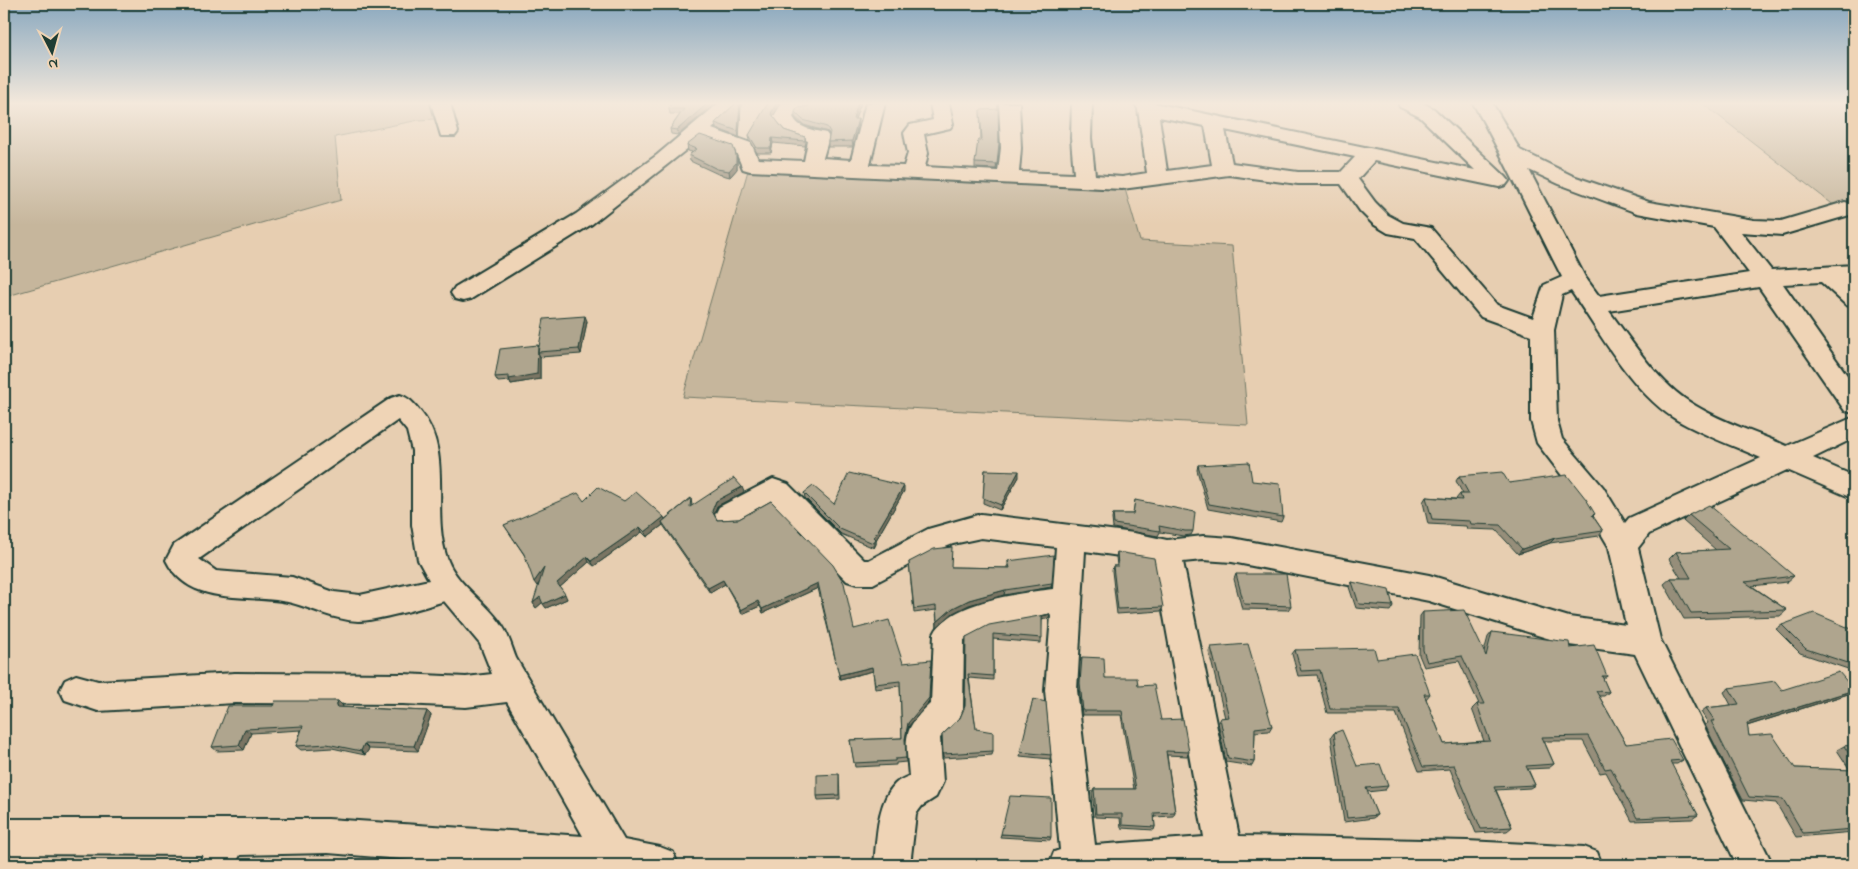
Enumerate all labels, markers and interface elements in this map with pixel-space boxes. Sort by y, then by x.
north arrow [28,28,78,78]
text: N [47,53,59,74]

